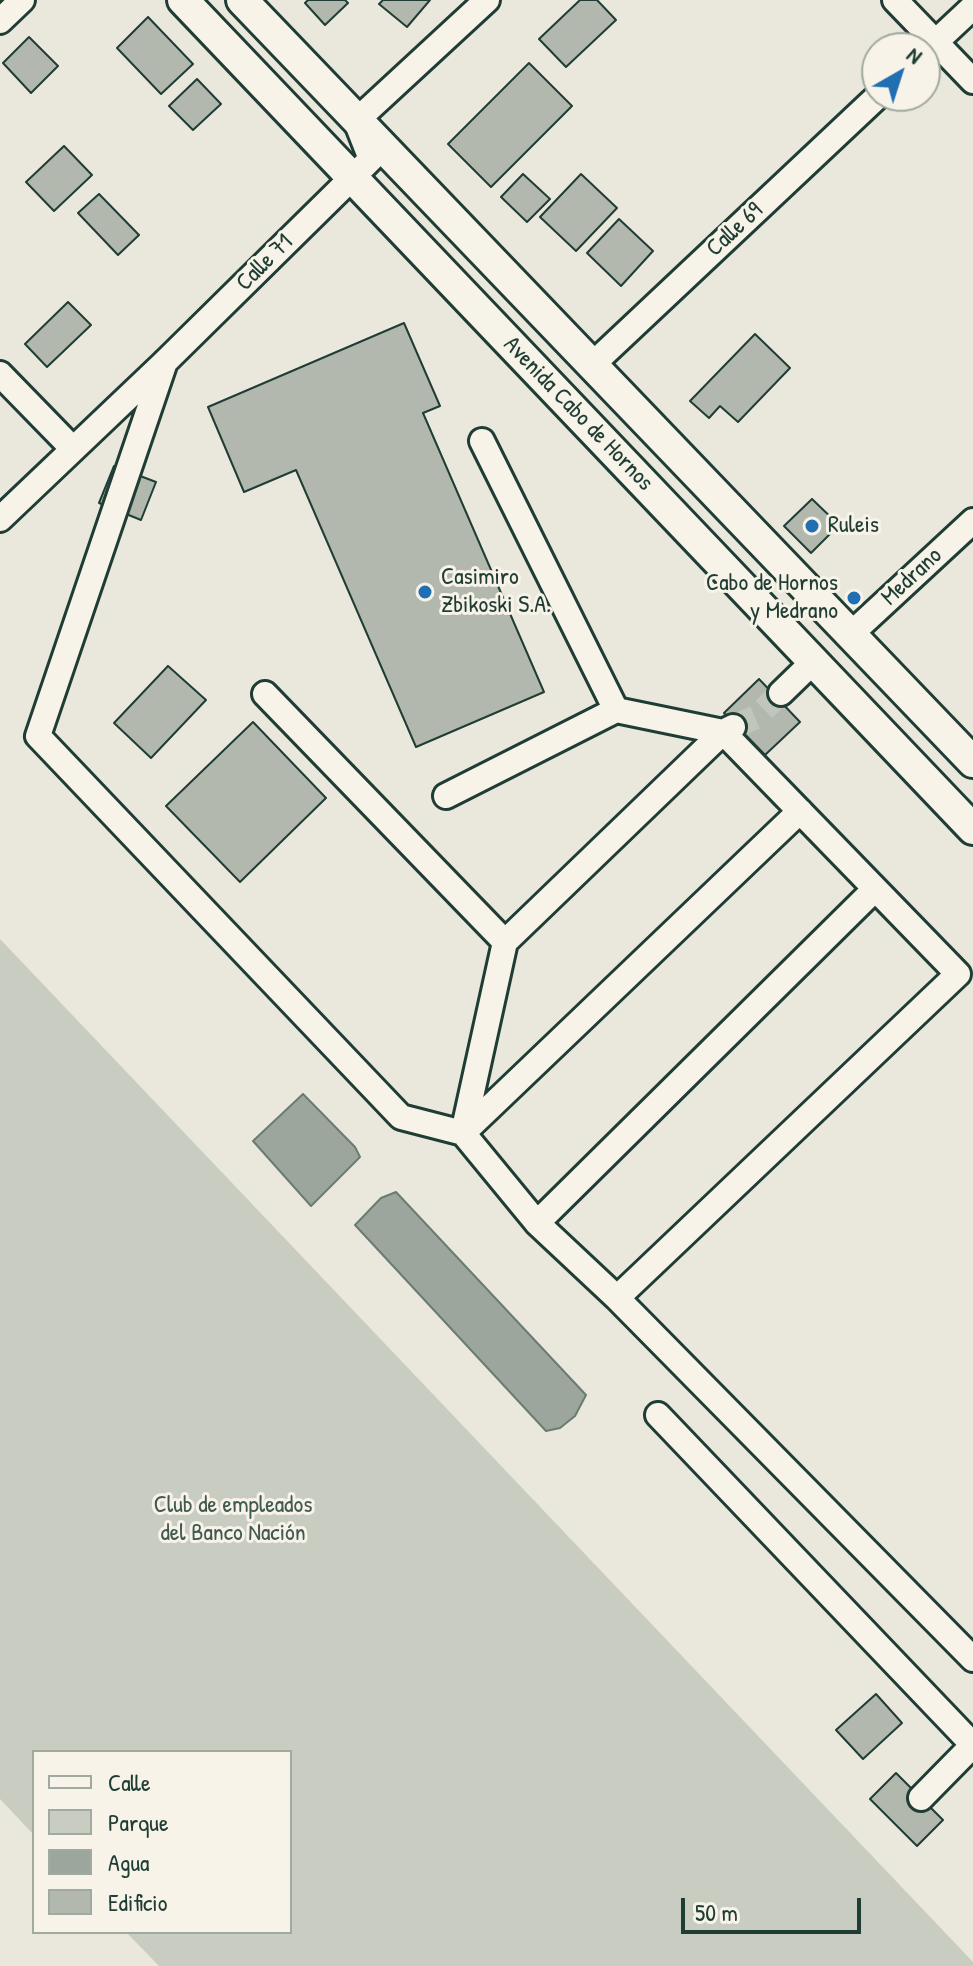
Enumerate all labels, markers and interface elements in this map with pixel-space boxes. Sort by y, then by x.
north arrow [861,32,941,112]
text: N [901,40,929,70]
street label: Calle 69 [701,197,769,263]
street label: Calle 71 [231,229,299,297]
street label: Avenida Cabo de Hornos [497,331,659,497]
place label: Ruleis [828,512,879,540]
marker: Ruleis [803,517,821,535]
street label: Medrano [876,542,948,612]
place label: Casimiro Zbikoski S.A. [441,564,551,620]
place label: Cabo de Hornos y Medrano [706,570,838,626]
marker: Casimiro Zbikoski S.A. [416,583,434,601]
marker: Cabo de Hornos y Medrano [845,589,863,607]
park label: Club de empleados del Banco Nación [154,1492,312,1548]
legend [32,1750,292,1934]
text: Calle [108,1766,150,1798]
text: Parque [108,1806,168,1838]
text: Agua [108,1846,149,1878]
scale bar [685,1882,865,1932]
text: Edificio [108,1886,167,1918]
text: 50 m [695,1896,738,1928]

